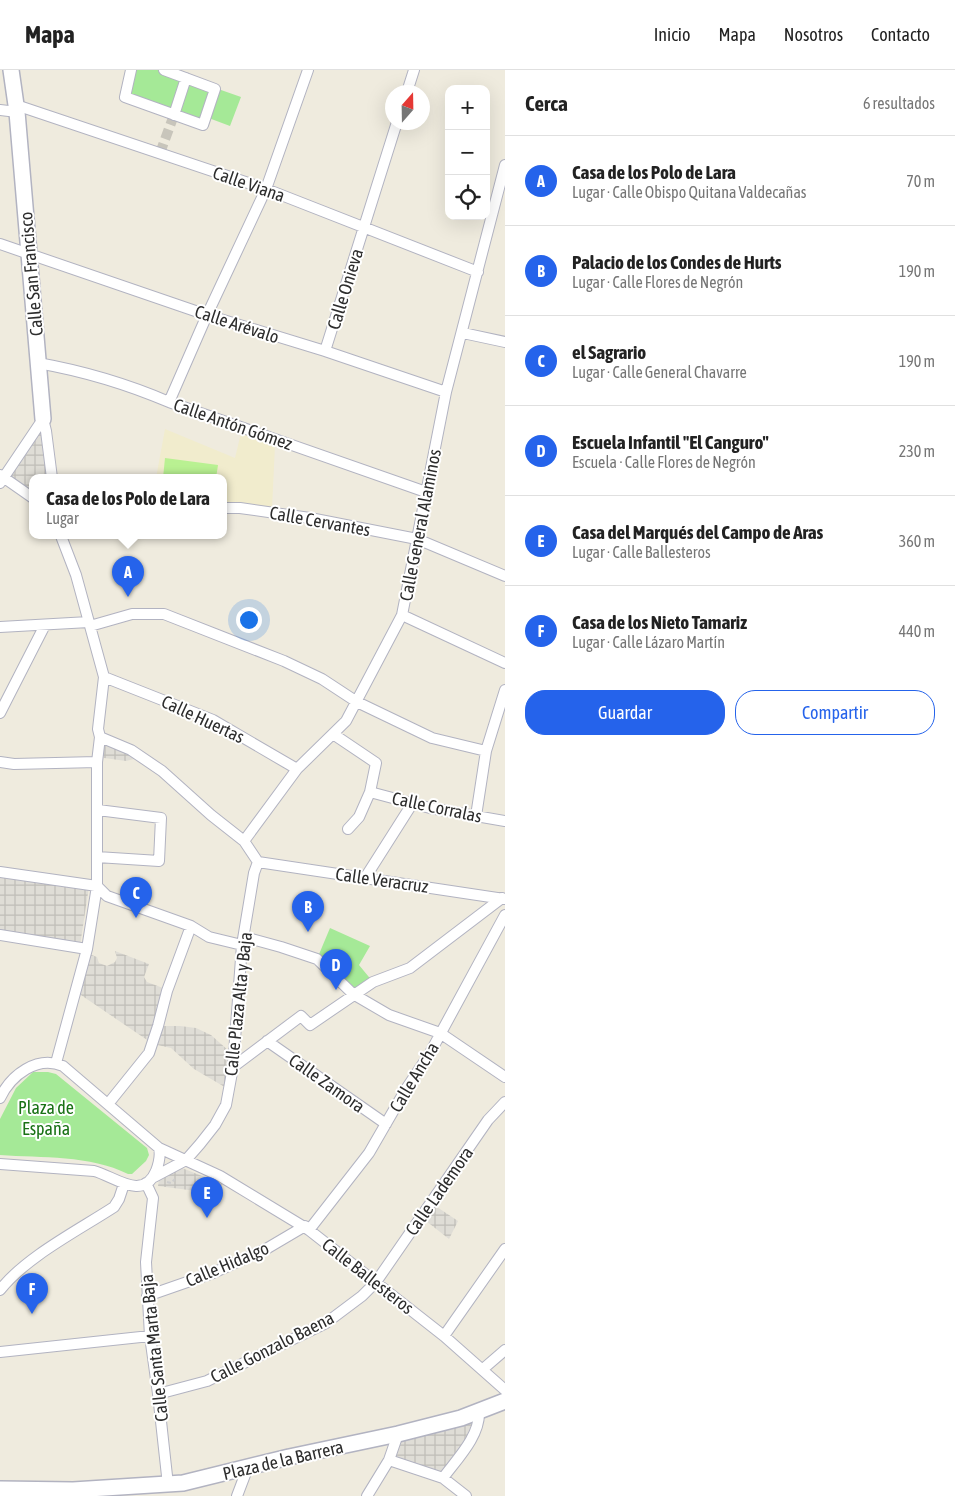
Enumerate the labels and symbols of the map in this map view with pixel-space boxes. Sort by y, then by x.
north arrow [385,85,430,130]
street label: Calle Viana [210,162,288,206]
street label: Calle San Francisco [15,211,47,337]
street label: Calle Onieva [323,246,367,332]
street label: Calle Arévalo [192,301,282,347]
street label: Calle Antón Gómez [171,394,296,454]
street label: Calle General Alaminos [395,447,445,603]
street label: Calle Cervantes [268,502,372,540]
pin: A [112,556,144,597]
your location [236,607,262,633]
street label: Calle Huertas [158,691,248,747]
street label: Calle Corralas [390,787,484,827]
street label: Calle Veracruz [334,863,430,897]
pin: C [120,877,152,918]
pin: B [292,891,324,932]
street label: Calle Plaza Alta y Baja [220,931,256,1077]
pin: D [320,949,352,990]
street label: Calle Ancha [385,1038,443,1116]
street label: Calle Zamora [285,1049,369,1117]
park label: Plaza de España [18,1097,74,1139]
street label: Calle Lademora [401,1143,477,1239]
pin: E [191,1177,223,1218]
street label: Calle Ballesteros [318,1234,418,1318]
street label: Calle Hidalgo [182,1237,272,1291]
pin: F [16,1273,48,1314]
street label: Calle Santa Marta Baja [136,1273,172,1423]
street label: Calle Gonzalo Baena [207,1307,337,1387]
street label: Plaza de la Barrera [221,1436,345,1484]

